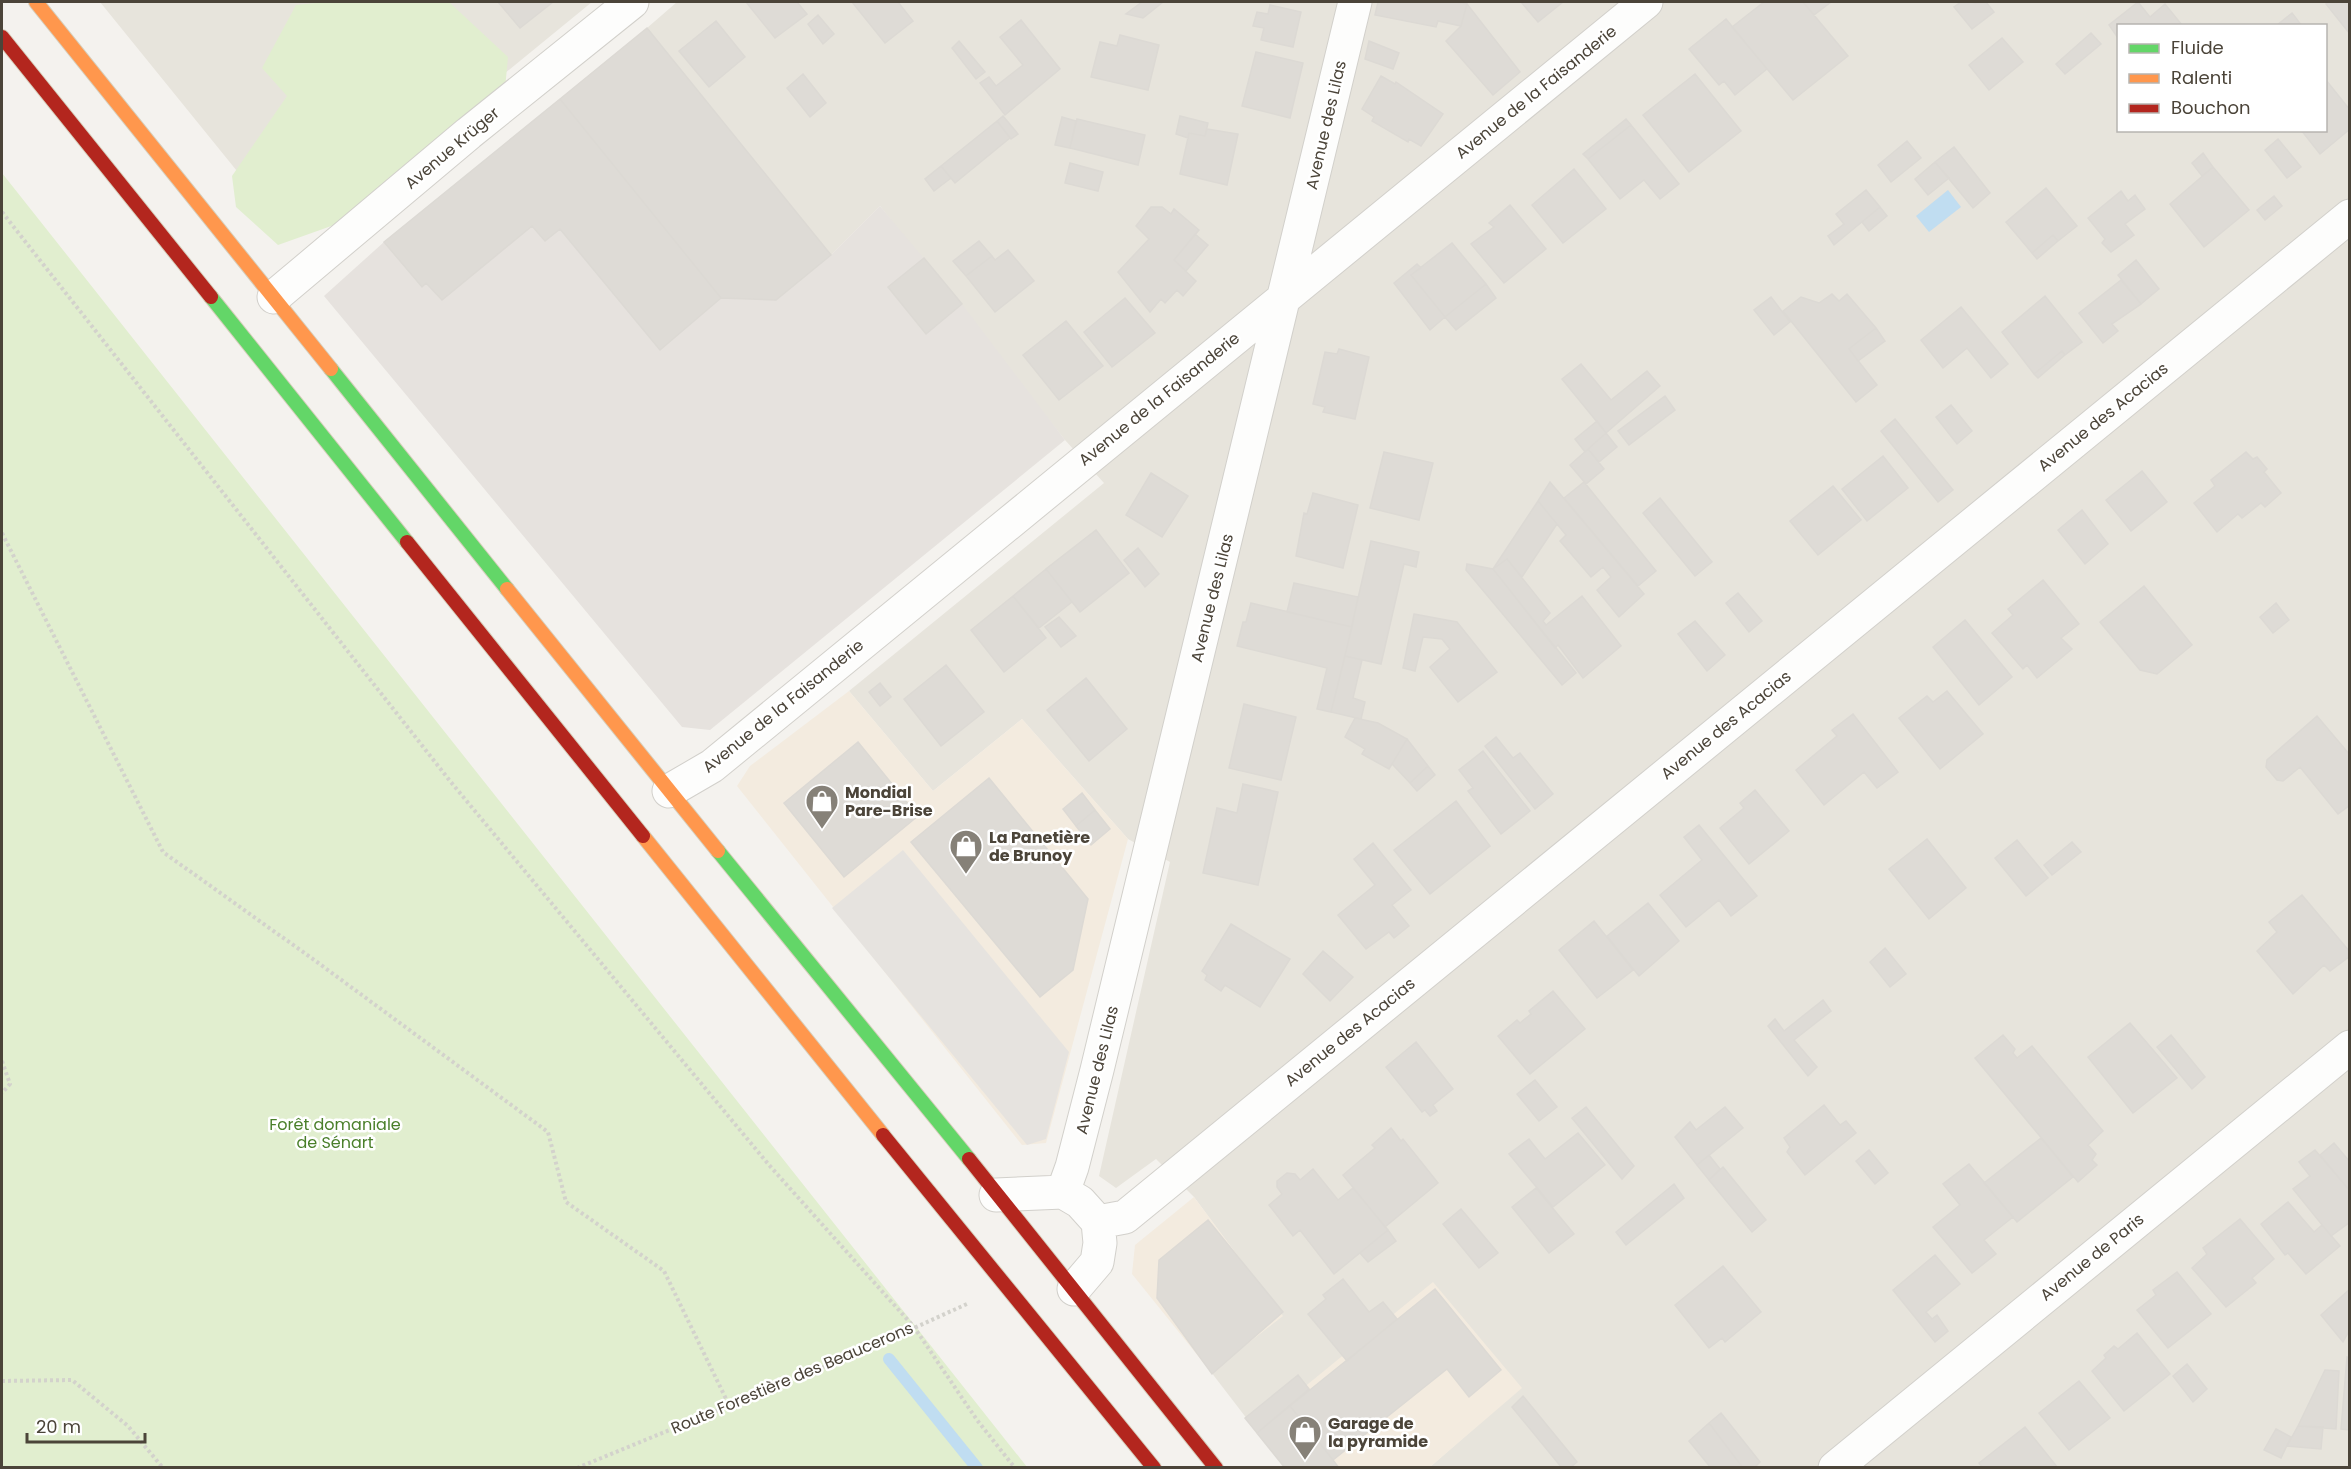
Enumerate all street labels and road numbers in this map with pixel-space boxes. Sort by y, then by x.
street label: Avenue de la Faisanderie [1451,20,1621,164]
street label: Avenue des Lilas [1300,58,1352,192]
street label: Avenue Krüger [400,102,504,194]
street label: Avenue de la Faisanderie [1074,327,1244,471]
street label: Avenue des Acacias [2033,357,2173,477]
street label: Avenue des Lilas [1185,531,1239,665]
street label: Avenue de la Faisanderie [698,634,868,778]
street label: Avenue des Acacias [1656,665,1796,785]
street label: Avenue des Acacias [1280,972,1420,1092]
street label: Avenue des Lilas [1070,1003,1124,1137]
street label: Avenue de Paris [2035,1208,2149,1306]
street label: Route Forestière des Beaucerons [667,1316,917,1440]

